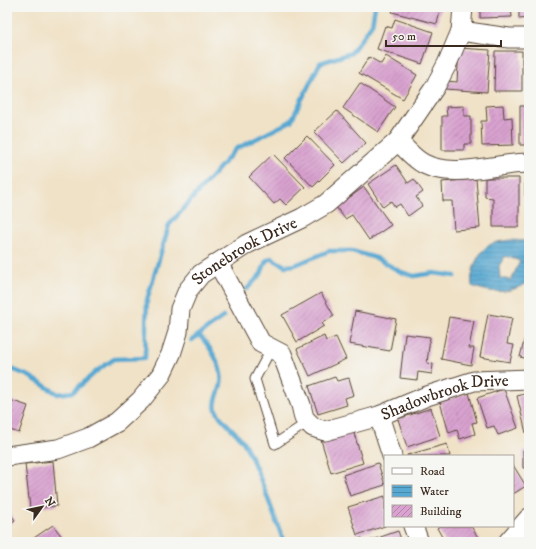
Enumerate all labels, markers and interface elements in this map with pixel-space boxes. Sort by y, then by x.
scale bar [386,22,501,48]
text: 50 m [392,29,416,44]
street label: Stonebrook Drive [187,212,301,290]
street label: Shadowbrook Drive [378,370,509,426]
legend [384,455,514,527]
text: Road [420,464,445,479]
text: Water [419,484,449,499]
north arrow [22,487,62,527]
text: N [41,494,58,510]
text: Building [420,504,461,519]

